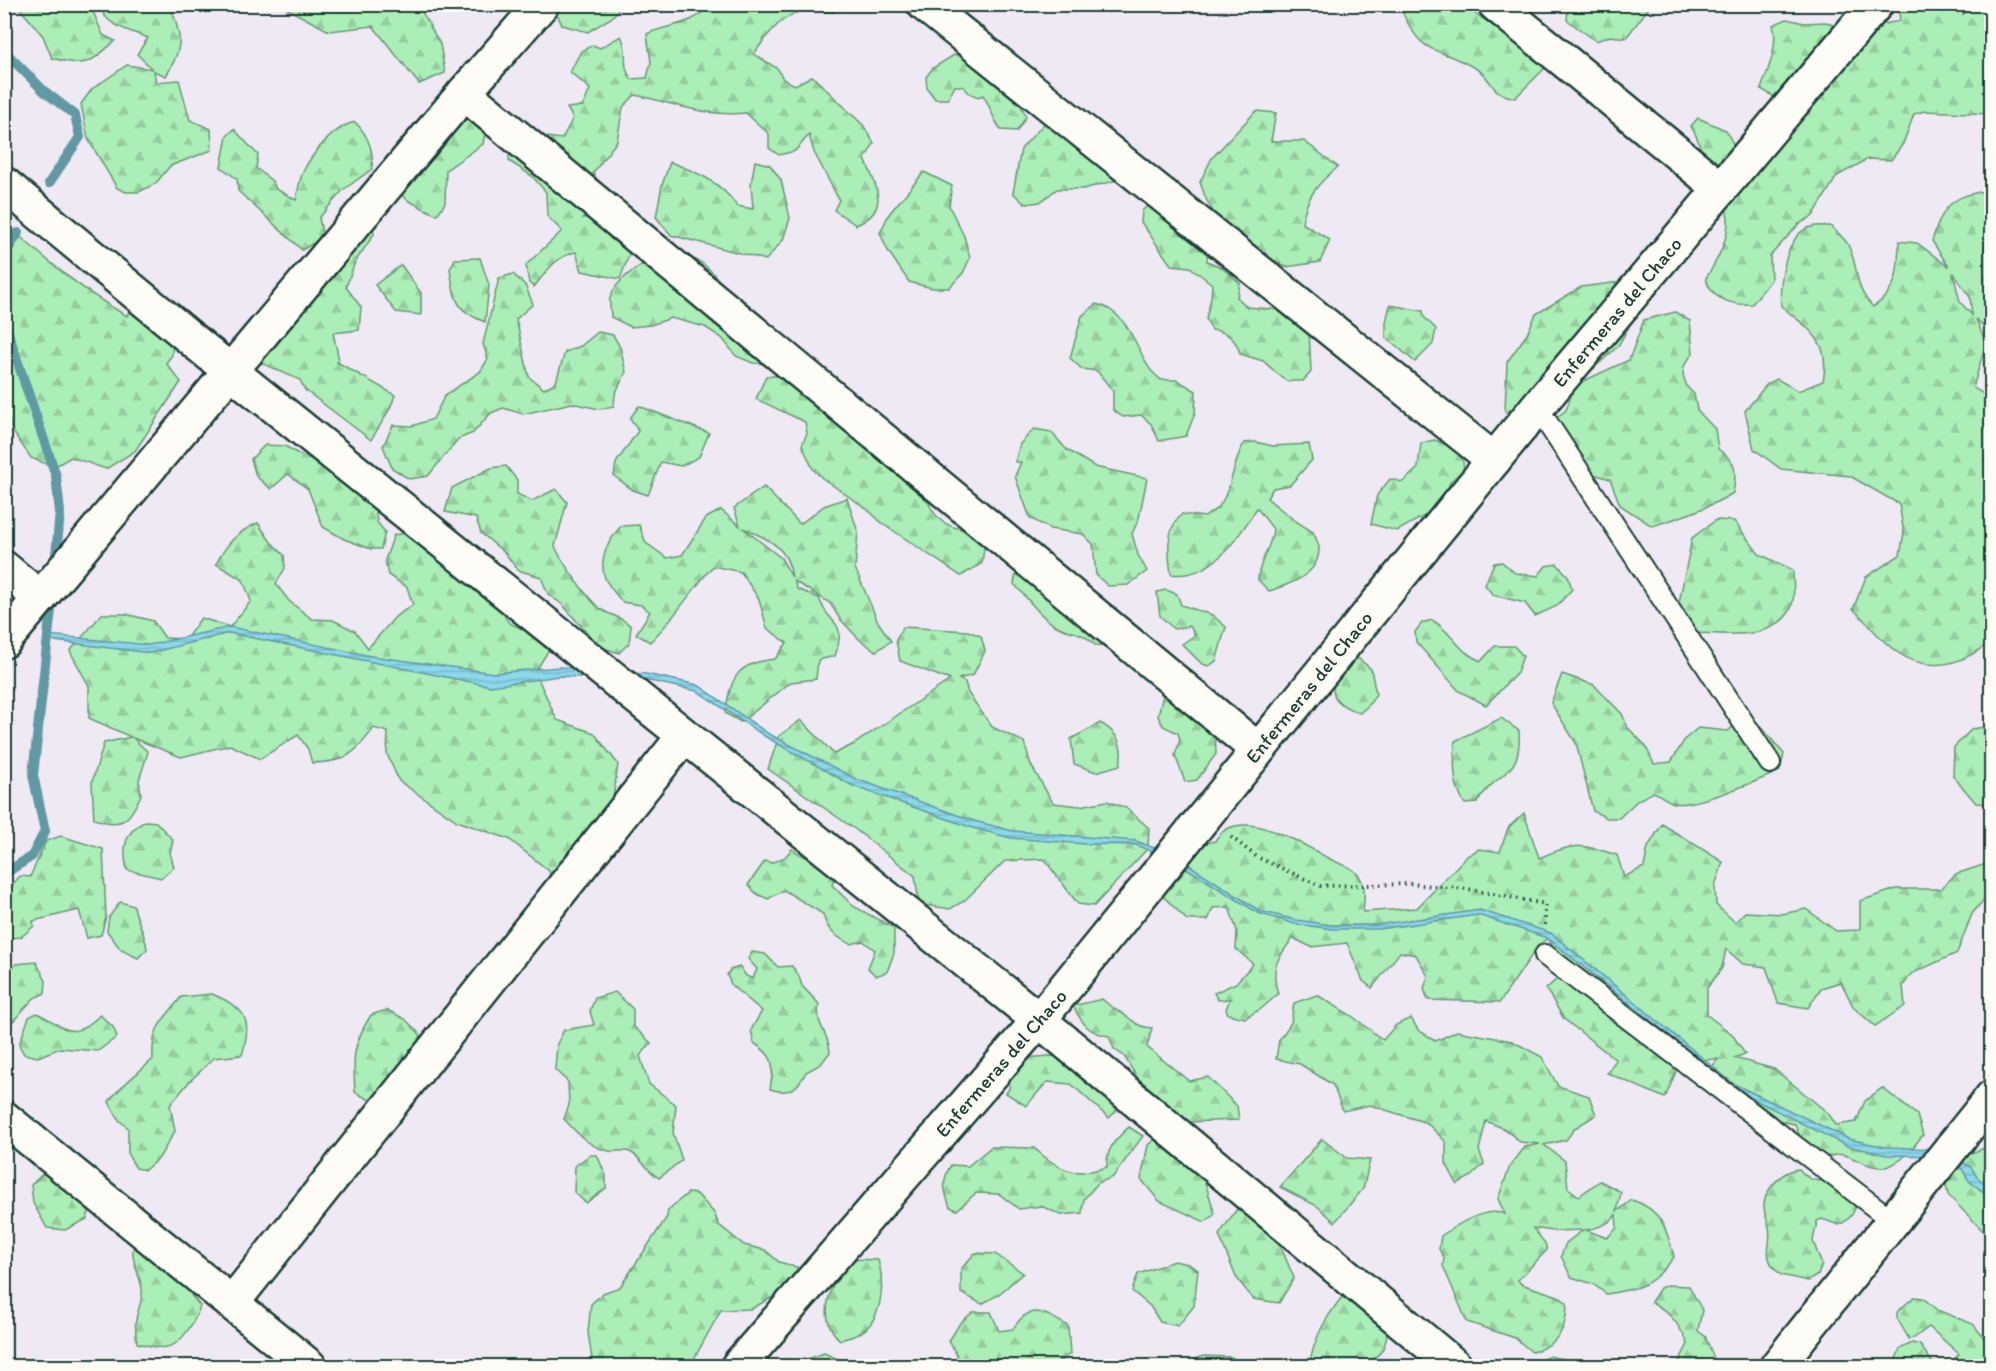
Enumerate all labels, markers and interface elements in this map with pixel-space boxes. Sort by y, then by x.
street label: Enfermeras del Chaco [1547,232,1687,392]
street label: Enfermeras del Chaco [1240,606,1378,768]
street label: Enfermeras del Chaco [930,984,1072,1142]

